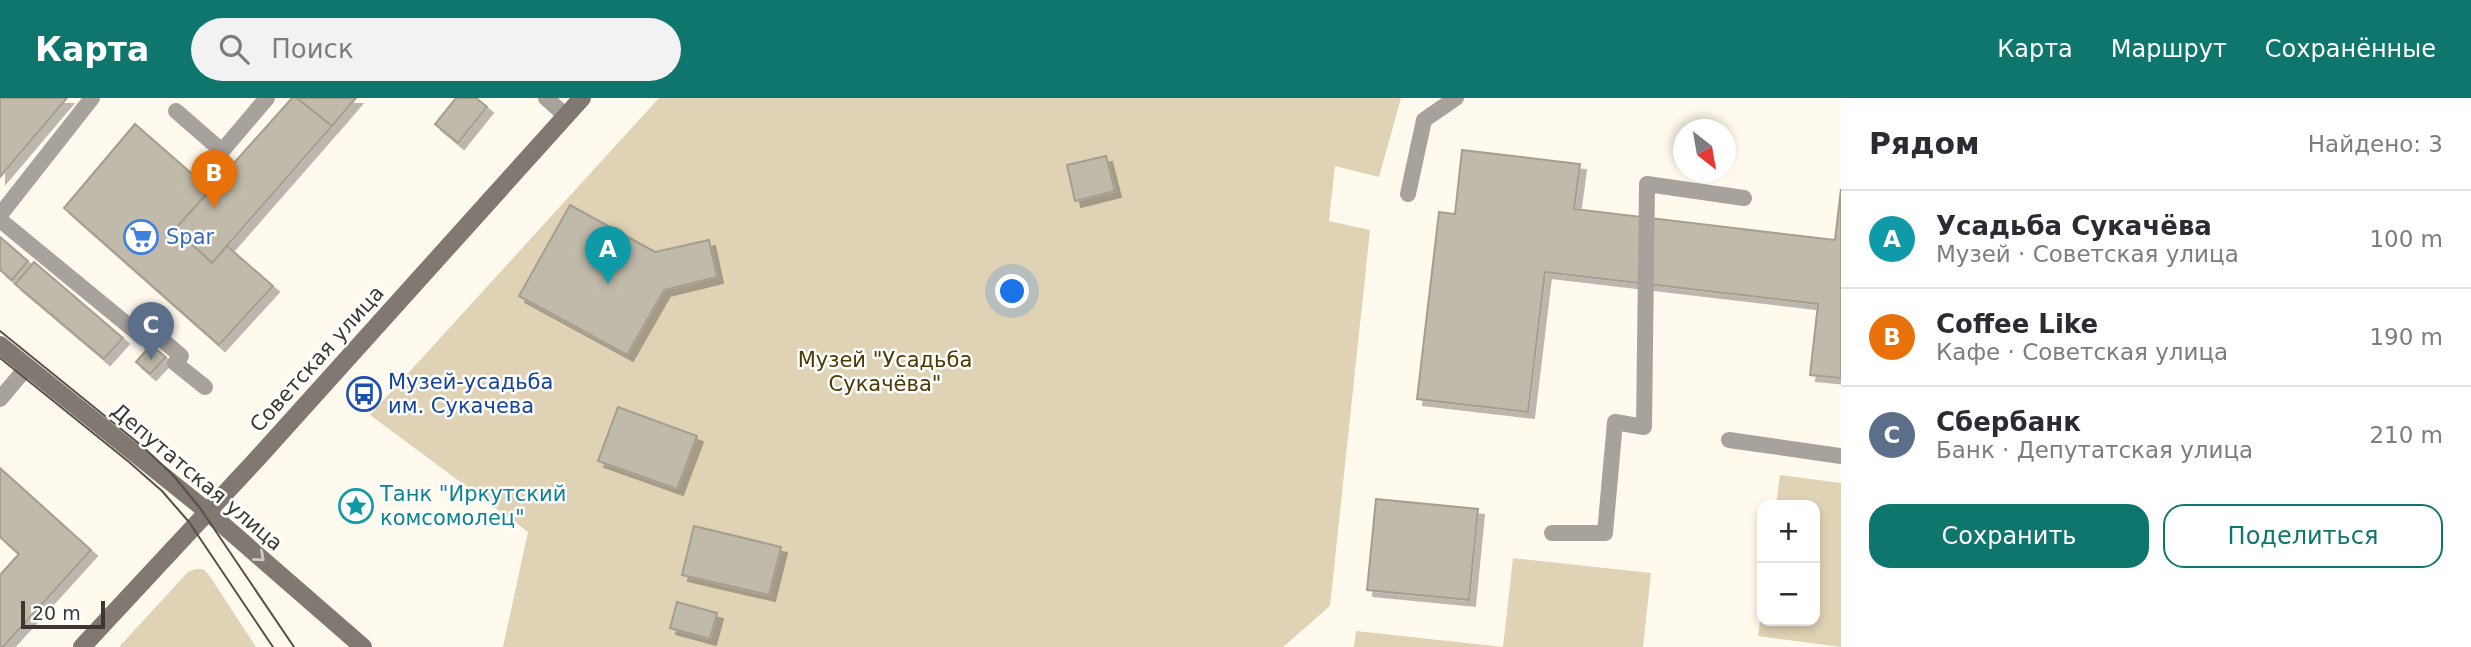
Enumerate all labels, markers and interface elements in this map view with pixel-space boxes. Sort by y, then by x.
search box [191,18,681,81]
text: Карта [35,30,149,69]
icon: search [215,30,253,68]
text: Поиск [271,34,354,64]
text: Карта [1997,35,2073,63]
text: Маршрут [2111,35,2227,63]
text: Сохранённые [2265,35,2436,63]
north arrow [1673,119,1736,182]
text: Рядом [1869,126,1980,161]
text: Найдено: 3 [2308,131,2443,157]
pin: B [191,150,237,208]
text: Усадьба Сукачёва [1936,211,2212,241]
supermarket icon: Spar [122,218,160,256]
place label: Spar [166,225,215,249]
pin: A [585,226,631,284]
text: A [1883,226,1901,252]
text: 100 m [2369,226,2443,252]
text: Музей · Советская улица [1936,241,2239,267]
your location [995,274,1029,308]
street label: Советская улица [245,281,389,437]
pin: C [128,302,174,360]
text: Coffee Like [1936,309,2098,339]
text: B [1883,324,1901,350]
text: 190 m [2369,324,2443,350]
text: Кафе · Советская улица [1936,339,2228,365]
park label: Музей "Усадьба Сукачёва" [798,348,972,396]
place label: Музей-усадьба им. Сукачева [388,370,553,418]
bus stop icon: Музей-усадьба им. Сукачева [345,375,383,413]
street label: Депутатская улица [107,398,287,556]
text: Сбербанк [1936,407,2081,437]
text: C [1884,422,1900,448]
text: 210 m [2369,422,2443,448]
text: Банк · Депутатская улица [1936,437,2253,463]
place label: Танк "Иркутский комсомолец" [379,482,566,530]
place icon: Танк "Иркутский комсомолец" [337,487,375,525]
map controls [1757,500,1820,626]
button: + [1757,500,1820,563]
button: Сохранить [1869,504,2149,568]
button: Поделиться [2163,504,2443,568]
one-way arrow [251,549,264,561]
button: − [1757,563,1820,626]
scale bar [21,598,105,630]
text: 20 m [32,602,81,624]

